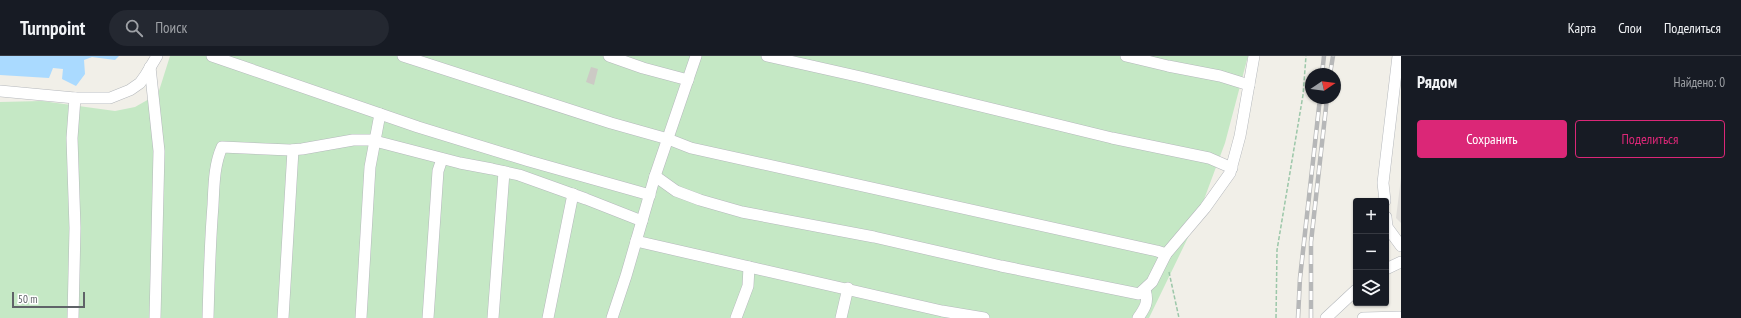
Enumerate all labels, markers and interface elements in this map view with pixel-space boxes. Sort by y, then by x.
search box [109,10,389,46]
text: Turnpoint [20,16,85,40]
icon: search [123,17,145,39]
text: Поиск [155,18,187,37]
text: Карта [1568,19,1596,37]
text: Слои [1618,19,1642,37]
text: Поделиться [1664,19,1721,37]
north arrow [1305,68,1341,104]
text: Рядом [1417,71,1457,93]
text: Найдено: 0 [1674,74,1725,91]
button: Сохранить [1417,120,1567,158]
button: Поделиться [1575,120,1725,158]
map controls [1353,198,1389,306]
button: + [1353,198,1389,234]
button: − [1353,234,1389,270]
button: layers [1353,270,1389,306]
scale bar [12,290,85,309]
text: 50 m [18,292,37,306]

